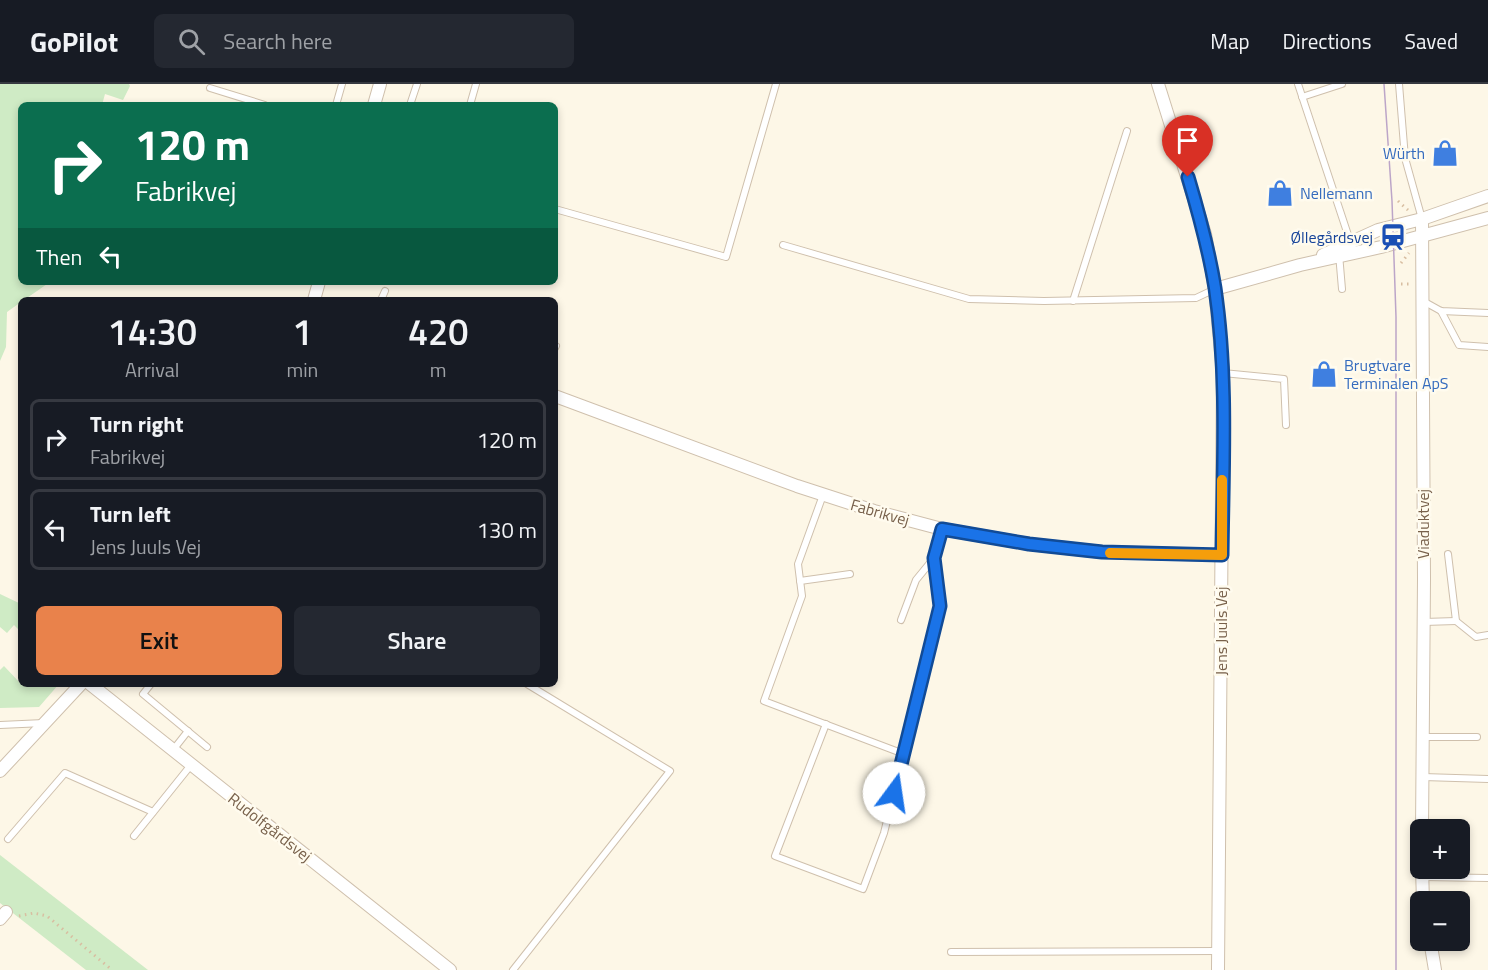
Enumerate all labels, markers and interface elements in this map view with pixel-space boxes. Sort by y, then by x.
search box [154,14,574,68]
text: GoPilot [30,20,118,63]
text: Search here [223,24,332,58]
icon: search [175,25,208,58]
text: Map [1210,25,1250,57]
text: Directions [1283,25,1372,57]
text: Saved [1405,25,1458,57]
text: 120 m [135,112,250,176]
pin [1162,115,1213,177]
icon: arrive [1171,124,1204,157]
icon: right [36,126,114,204]
shop icon: Würth [1430,138,1460,168]
place label: Würth [1383,141,1425,165]
text: Fabrikvej [135,170,237,211]
shop icon: Nellemann [1265,178,1295,208]
place label: Nellemann [1300,181,1373,205]
station icon: Øllegårdsvej [1378,222,1408,252]
place label: Øllegårdsvej [1290,225,1373,249]
text: Then [36,240,82,274]
icon: left [94,240,127,273]
text: 14:30 [108,304,197,359]
text: 1 [292,304,312,359]
text: 420 [408,304,468,359]
place label: Brugtvare Terminalen ApS [1344,353,1448,395]
text: Arrival [125,354,179,385]
text: min [286,354,318,385]
text: m [430,354,446,385]
shop icon: Brugtvare Terminalen ApS [1309,359,1339,389]
text: Turn right [90,407,184,441]
icon: right [39,423,72,456]
text: 120 m [477,423,537,457]
text: Fabrikvej [90,441,165,472]
street label: Viaduktvej [1411,489,1435,559]
street label: Fabrikvej [848,492,912,532]
text: Turn left [90,497,171,531]
icon: left [39,513,72,546]
text: 130 m [477,513,537,547]
text: Jens Juuls Vej [90,531,201,562]
street label: Jens Juuls Vej [1209,587,1233,675]
button: Exit [36,606,282,675]
button: Share [294,606,540,675]
position arrow [862,761,926,825]
street label: Rudolfgårdsvej [223,787,317,867]
map controls [1410,819,1470,951]
button: + [1410,819,1470,879]
button: − [1410,891,1470,951]

